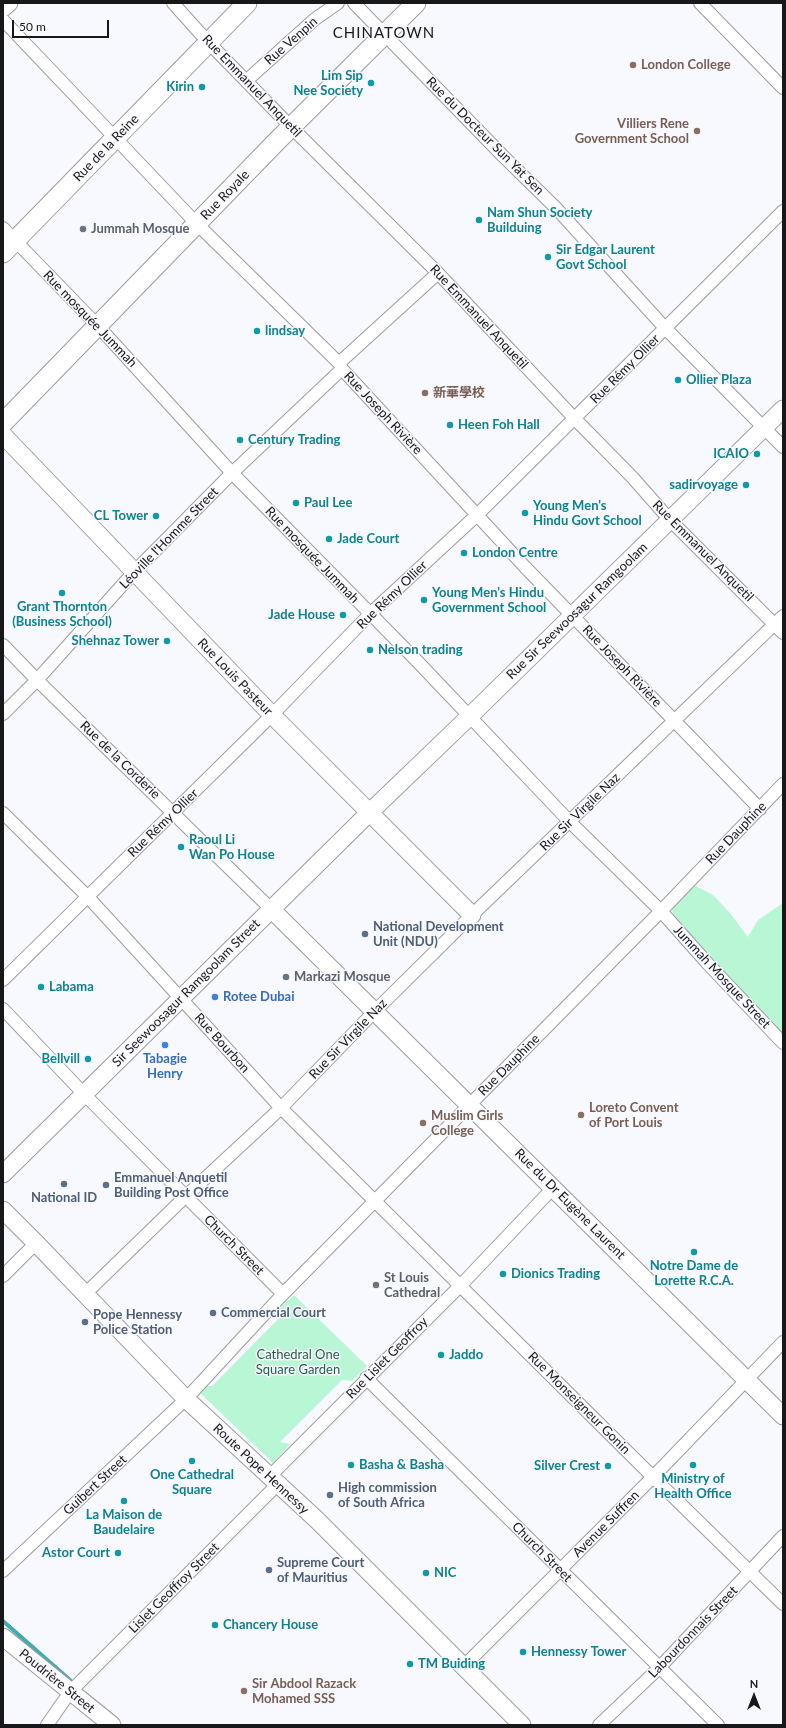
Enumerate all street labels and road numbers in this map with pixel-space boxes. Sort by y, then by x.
street label: Rue Venpin [261,14,321,68]
street label: Rue Emmanuel Anquetil [199,31,305,141]
street label: Rue du Docteur Sun Yat Sen [423,74,547,198]
street label: Rue de la Reine [70,111,142,185]
street label: Rue Royale [197,167,253,223]
street label: Rue Emmanuel Anquetil [427,262,531,372]
street label: Rue mosquée Jummah [40,267,140,371]
street label: Rue Rémy Ollier [587,331,663,407]
street label: Rue Joseph Rivière [341,368,425,458]
street label: Léoville l'Homme Street [116,484,222,592]
street label: Rue Emmanuel Anquetil [649,497,757,605]
street label: Rue mosquée Jummah [262,503,362,607]
street label: Rue Sir Seewoosagur Ramgoolam [503,539,651,683]
street label: Rue Rémy Ollier [354,558,430,632]
street label: Rue Joseph Rivière [579,622,665,710]
street label: Rue Louis Pasteur [194,635,276,719]
street label: Rue de la Corderie [77,718,163,802]
street label: Rue Sir Virgile Naz [537,770,623,854]
street label: Rue Rémy Ollier [125,786,201,860]
street label: Rue Dauphine [702,799,770,867]
street label: Sir Seewoosagur Ramgoolam Street [109,916,263,1070]
street label: Jummah Mosque Street [670,922,774,1032]
street label: Rue Sir Virgile Naz [306,996,390,1082]
street label: Rue Bourbon [191,1010,253,1076]
street label: Rue Dauphine [475,1031,543,1099]
street label: Rue du Dr Eugène Laurent [511,1145,629,1263]
street label: Church Street [201,1212,267,1278]
street label: Rue Lislet Geoffroy [343,1314,431,1402]
street label: Rue Monseigneur Gonin [525,1349,633,1457]
street label: Route Pope Hennessy [210,1421,312,1517]
street label: Guibert Street [60,1452,130,1518]
street label: Avenue Suffren [569,1487,643,1561]
street label: Church Street [509,1519,575,1585]
street label: Lislet Geoffroy Street [126,1540,222,1636]
street label: Labourdonnais Street [645,1583,741,1681]
street label: Poudrière Street [16,1646,98,1716]

